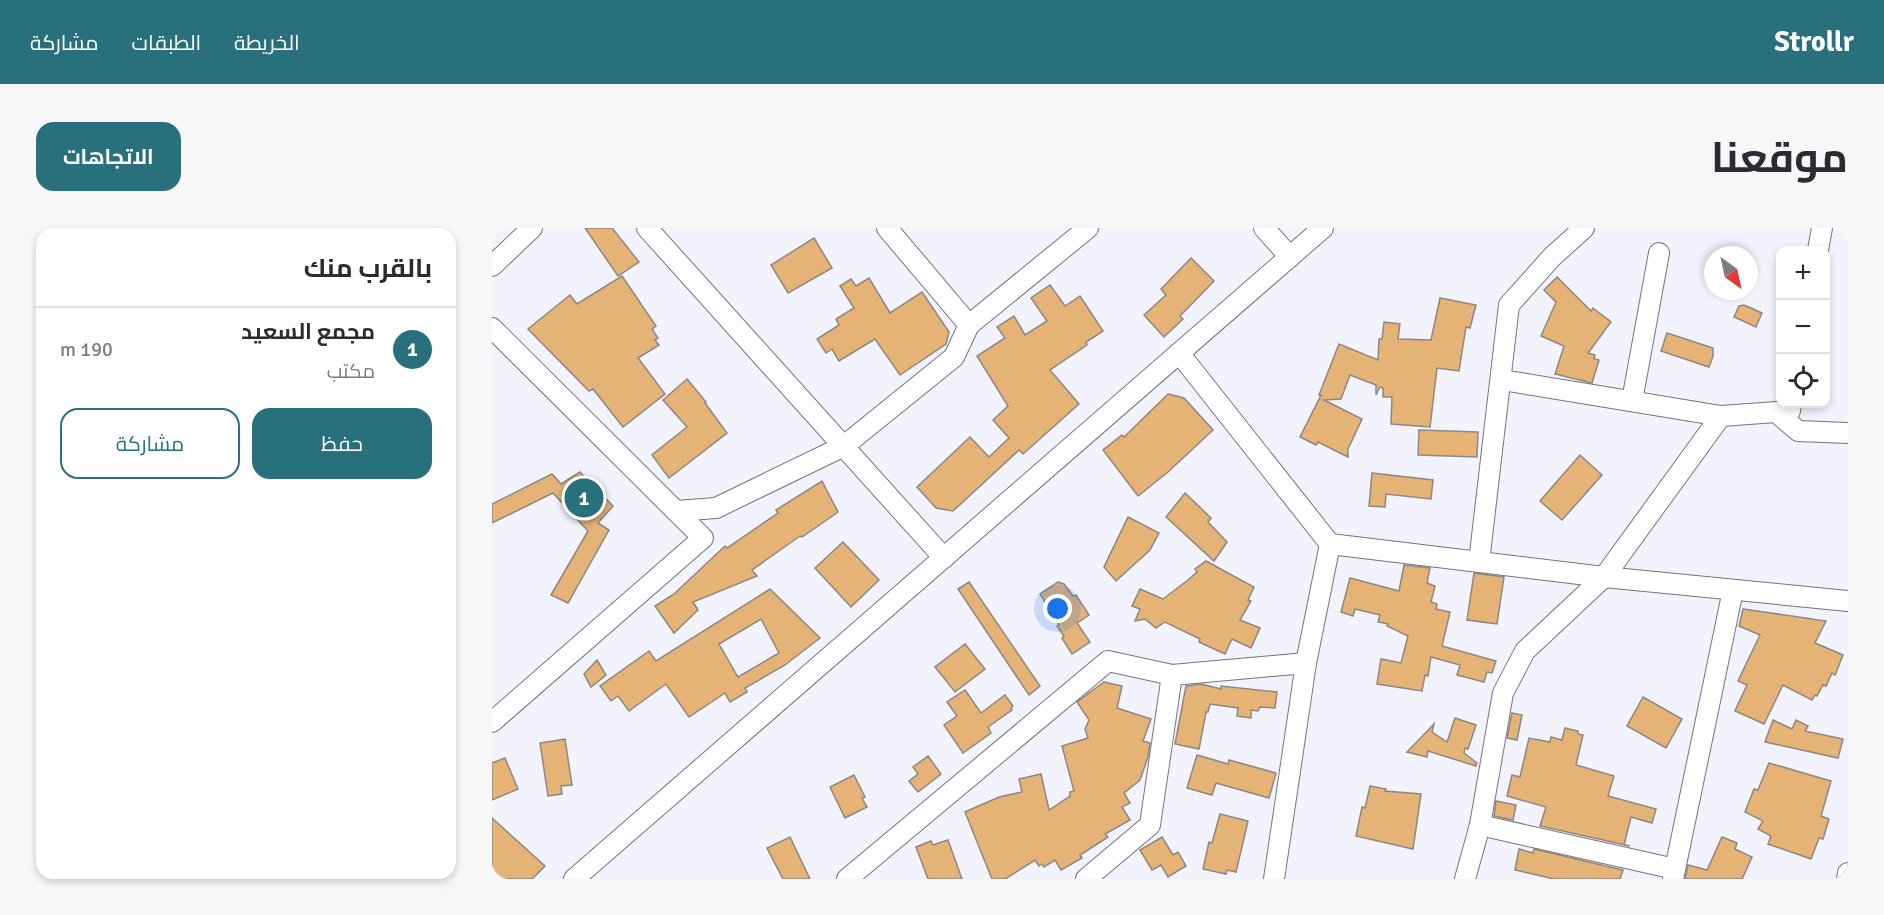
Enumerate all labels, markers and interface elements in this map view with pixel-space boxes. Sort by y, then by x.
text: Strollr [1774,25,1854,59]
text: مشاركة [30,30,99,56]
text: الطبقات [132,30,201,56]
text: الخريطة [234,30,300,56]
button: الاتجاهات [36,122,181,191]
text: موقعنا [1711,133,1848,184]
north arrow [1704,246,1758,300]
map controls [1776,246,1830,408]
button: + [1776,246,1830,300]
text: بالقرب منك [304,253,432,285]
button: − [1776,300,1830,354]
text: مجمع السعيد [241,318,375,345]
text: 190 m [60,337,113,362]
text: 1 [407,337,418,362]
button: locate [1776,354,1830,408]
text: مكتب [327,359,375,384]
button: مشاركة [60,408,240,479]
button: حفظ [252,408,432,479]
pin: 1 [564,476,604,520]
your location [1043,594,1072,623]

